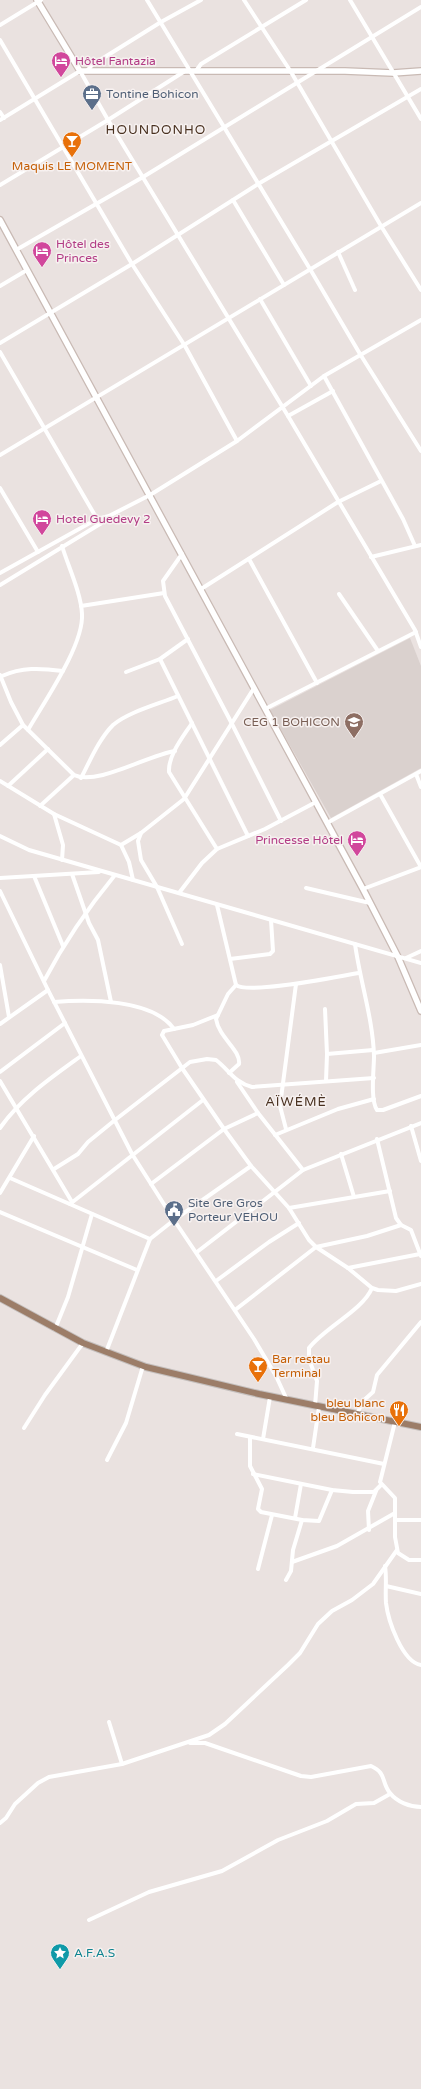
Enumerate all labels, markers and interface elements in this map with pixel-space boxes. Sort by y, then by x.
hotel icon: Hôtel Fantazia [50,50,72,78]
place label: Hôtel Fantazia [75,54,156,68]
office icon: Tontine Bohicon [81,83,103,111]
place label: Tontine Bohicon [106,87,199,101]
district label: HOUNDONHO [106,122,206,138]
bar icon: Maquis LE MOMENT [61,130,83,158]
place label: Maquis LE MOMENT [12,159,133,173]
place label: Hôtel des Princes [56,237,110,265]
hotel icon: Hôtel des Princes [31,240,53,268]
hotel icon: Hotel Guedevy 2 [31,508,53,536]
place label: Hotel Guedevy 2 [56,512,151,526]
school or university icon: CEG 1 BOHICON [343,711,365,739]
place label: CEG 1 BOHICON [243,715,340,729]
hotel icon: Princesse Hôtel [346,829,368,857]
place label: Princesse Hôtel [255,833,343,847]
district label: AÏWÉMÈ [265,1094,327,1110]
place label: Site Gre Gros Porteur VEHOU [188,1196,278,1224]
public building icon: Site Gre Gros Porteur VEHOU [163,1199,185,1227]
place label: Bar restau Terminal [272,1352,330,1380]
bar icon: Bar restau Terminal [247,1355,269,1383]
place label: bleu blanc bleu Bohicon [310,1396,385,1424]
restaurant icon: bleu blanc bleu Bohicon [388,1399,410,1427]
place icon: A.F.A.S [49,1942,71,1970]
place label: A.F.A.S [74,1946,115,1960]

